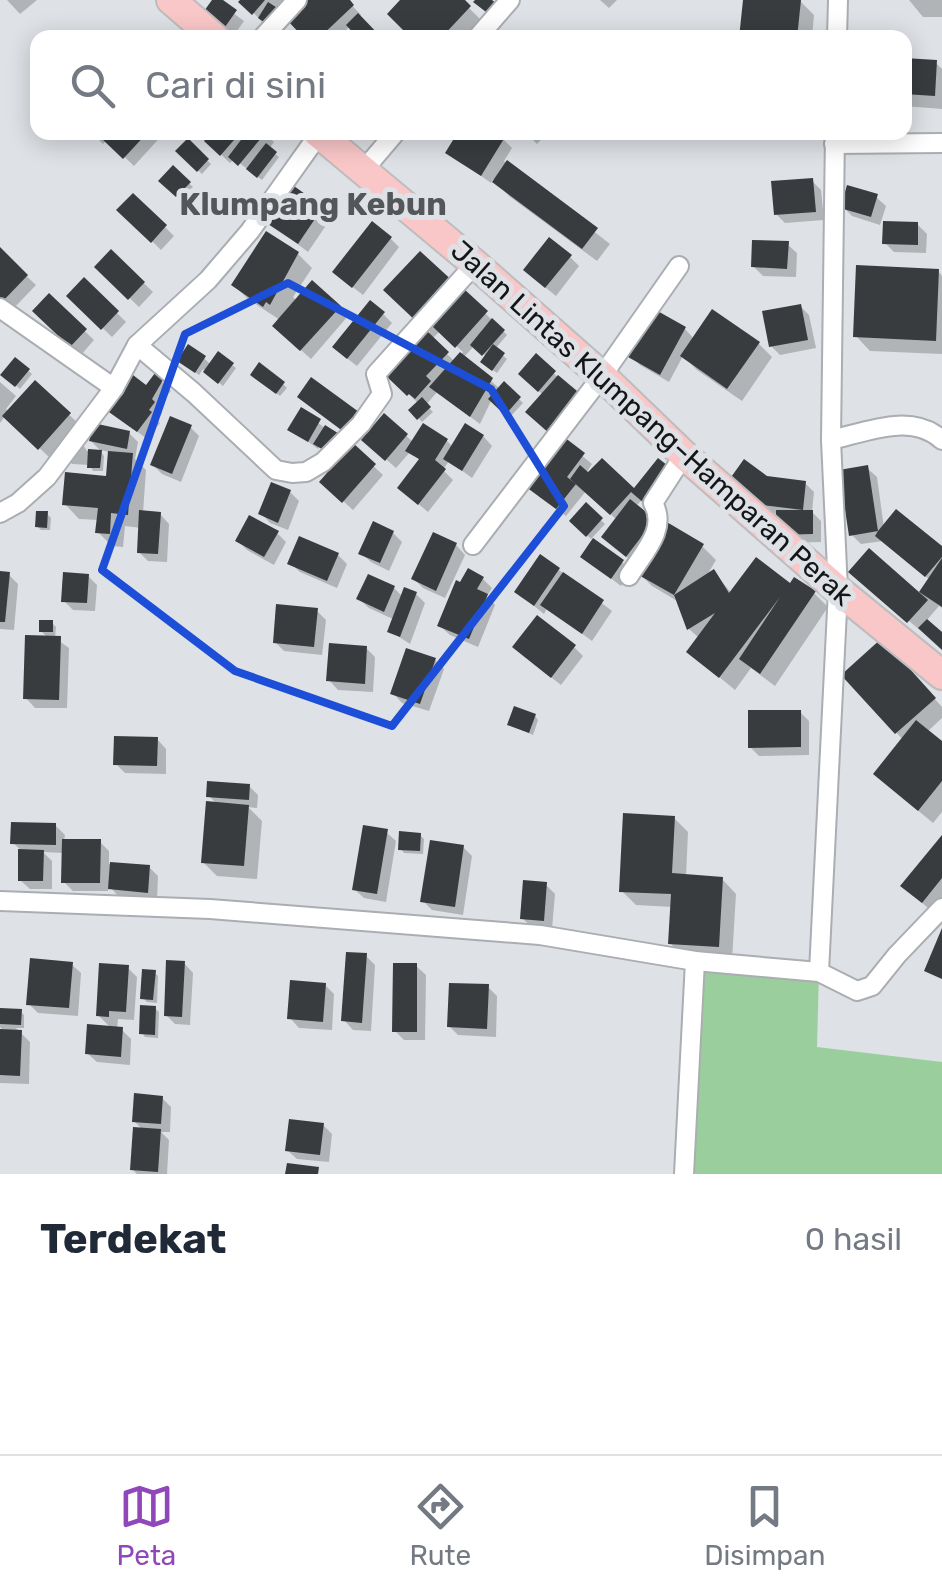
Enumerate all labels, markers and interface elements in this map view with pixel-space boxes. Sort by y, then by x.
search box [30,30,912,140]
icon: search [65,58,120,113]
text: Cari di sini [145,62,326,108]
district label: Klumpang Kebun [179,185,447,223]
street label: Jalan Lintas Klumpang–Hamparan Perak [444,234,860,613]
text: Terdekat [40,1214,226,1264]
text: 0 hasil [805,1220,902,1258]
tab: Peta [117,1479,176,1572]
tab: Rute [409,1479,471,1572]
tab: Disimpan [704,1479,825,1572]

